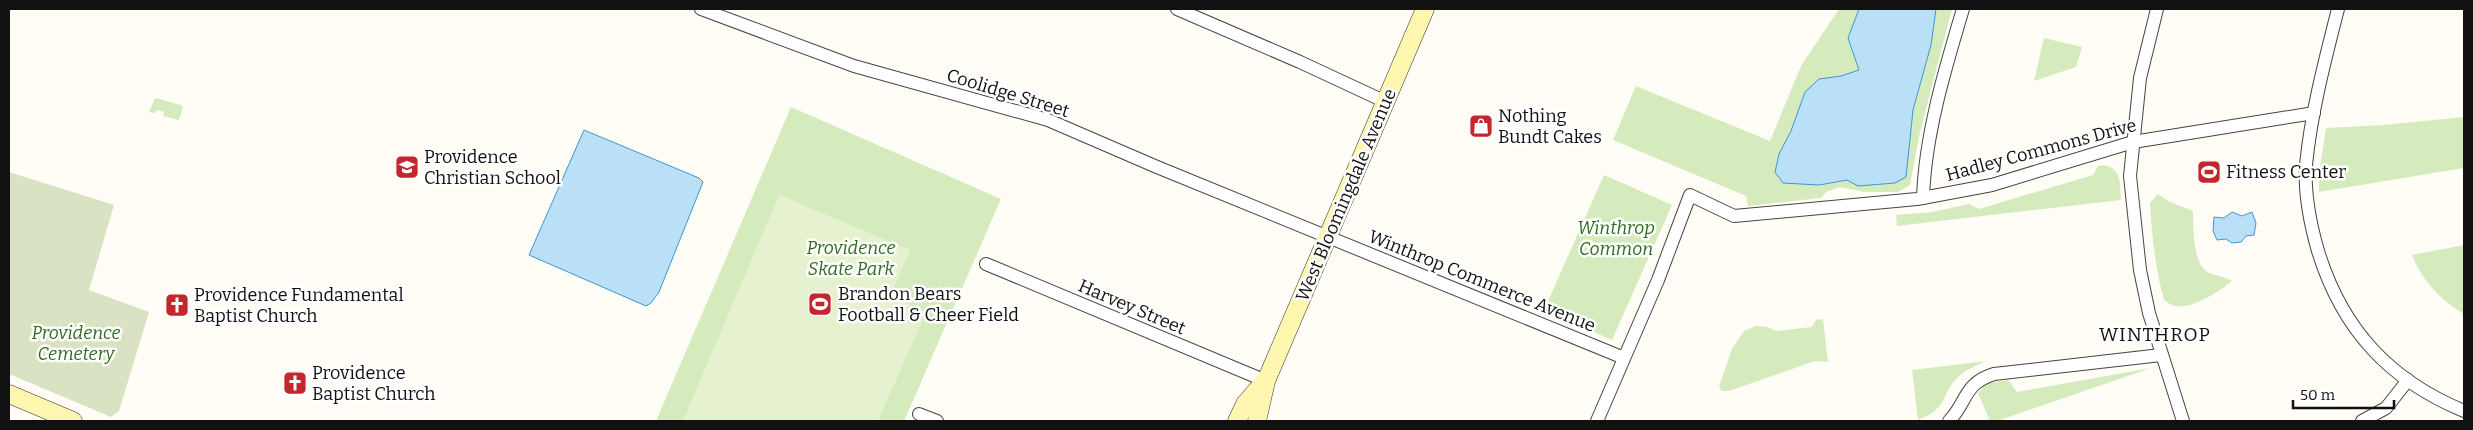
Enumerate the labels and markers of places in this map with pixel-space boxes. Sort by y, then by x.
place label: Nothing Bundt Cakes [1498,105,1602,148]
shop icon: Nothing Bundt Cakes [1468,113,1494,139]
place label: Providence Christian School [424,146,561,189]
school or university icon: Providence Christian School [394,154,420,180]
sports icon: Fitness Center [2196,159,2222,185]
place label: Fitness Center [2226,161,2346,183]
place label: Brandon Bears Football & Cheer Field [838,283,1019,326]
place label: Providence Fundamental Baptist Church [194,284,404,327]
sports icon: Brandon Bears Football & Cheer Field [807,291,833,317]
church icon: Providence Fundamental Baptist Church [164,292,190,318]
place label: Providence Baptist Church [312,362,435,405]
church icon: Providence Baptist Church [282,370,308,396]

